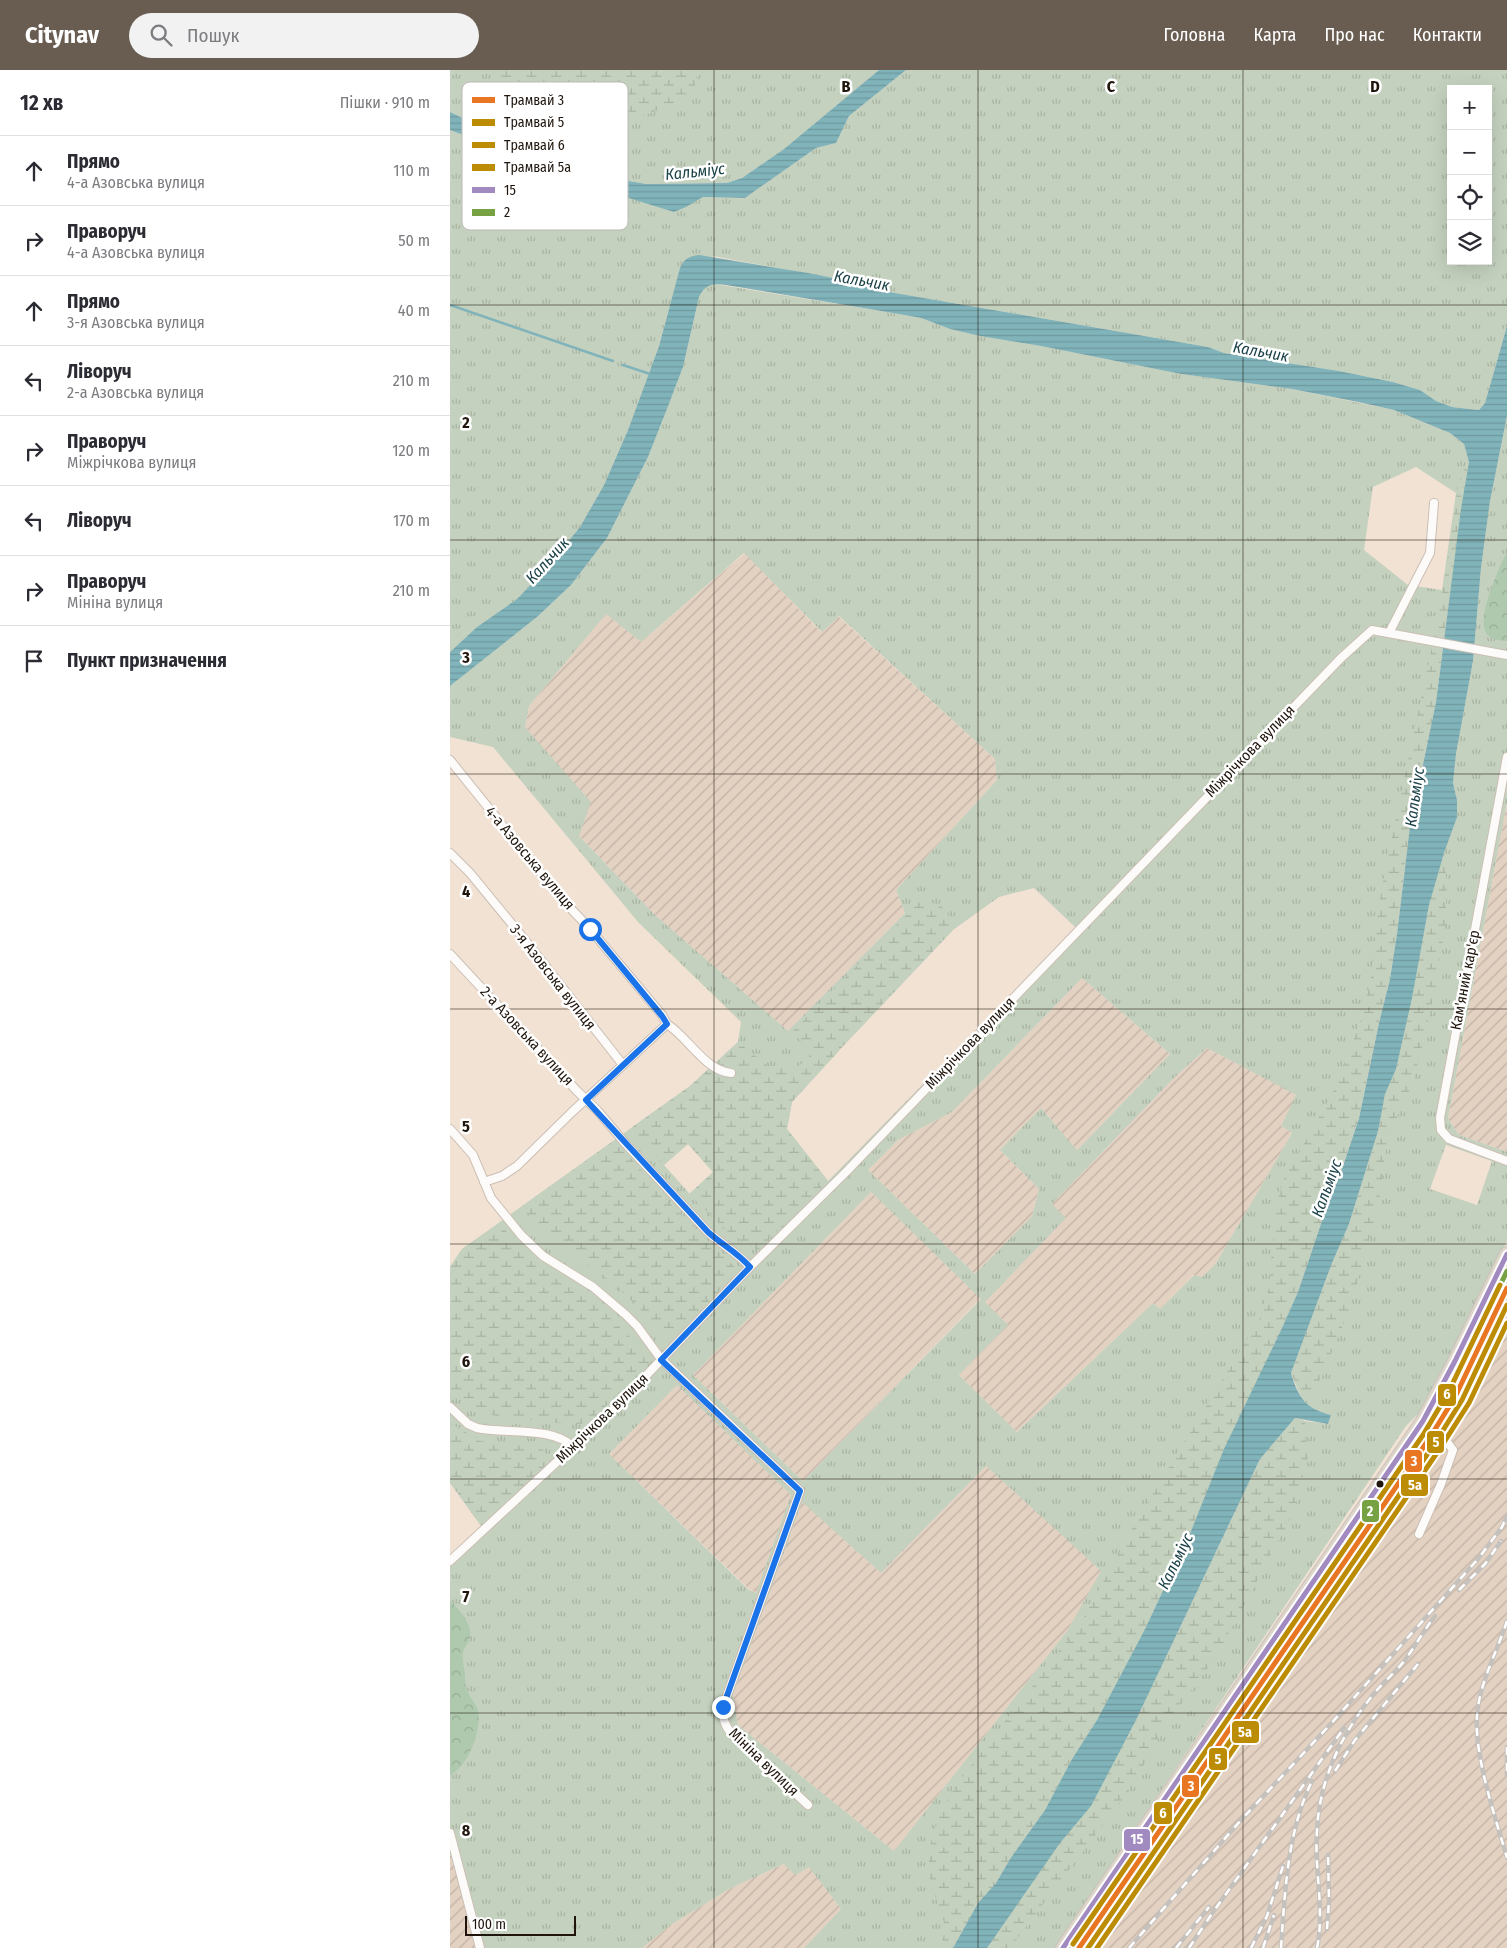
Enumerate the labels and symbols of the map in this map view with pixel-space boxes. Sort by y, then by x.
text: B [842,77,851,96]
text: C [1107,77,1116,96]
text: D [1370,77,1380,96]
legend [462,82,628,230]
text: Трамвай 3 [504,92,564,109]
text: Трамвай 5 [504,114,564,131]
text: Трамвай 6 [504,137,565,154]
text: Трамвай 5а [504,159,571,176]
water label: Кальміус [664,159,726,184]
text: 15 [504,182,516,199]
text: 2 [504,204,510,221]
water label: Кальчик [833,266,891,295]
water label: Кальчик [1232,337,1290,366]
text: 2 [461,413,470,432]
water label: Кальчик [522,533,573,588]
text: 3 [461,648,470,667]
street label: Міжрічкова вулиця [1201,701,1299,801]
water label: Кальміус [1401,766,1428,828]
street label: 4-а Азовська вулиця [482,803,578,913]
text: 4 [462,882,470,901]
route start [579,918,602,941]
street label: 3-я Азовська вулиця [506,921,600,1033]
street label: Кам'яний кар'єр [1446,928,1484,1032]
street label: 2-а Азовська вулиця [477,983,577,1089]
street label: Міжрічкова вулиця [921,993,1019,1093]
text: 5 [462,1117,470,1136]
water label: Кальміус [1307,1157,1346,1220]
text: 6 [462,1352,470,1371]
street label: Міжрічкова вулиця [552,1369,652,1467]
line badge: 6 [1437,1383,1457,1407]
text: 6 [1443,1386,1451,1403]
line badge: 5 [1426,1430,1445,1454]
text: 5 [1433,1434,1440,1451]
line badge: 3 [1404,1449,1423,1473]
text: 3 [1410,1453,1418,1470]
line badge: 5а [1400,1473,1429,1497]
text: 5а [1408,1477,1422,1494]
unlabelled marker [1375,1479,1385,1489]
line badge: 2 [1361,1499,1380,1523]
text: 2 [1366,1503,1374,1520]
water label: Кальміус [1154,1530,1197,1592]
text: 7 [463,1587,470,1606]
route end [712,1696,735,1719]
line badge: 5а [1231,1720,1260,1744]
street label: Мініна вулиця [725,1724,803,1800]
text: 5а [1238,1724,1252,1741]
line badge: 5 [1208,1747,1228,1771]
text: 5 [1215,1751,1222,1768]
line badge: 3 [1181,1774,1200,1798]
text: 3 [1187,1778,1195,1795]
line badge: 6 [1153,1801,1173,1825]
text: 6 [1159,1805,1167,1822]
text: 8 [462,1821,471,1840]
line badge: 15 [1123,1828,1151,1852]
text: 15 [1131,1831,1144,1848]
scale bar [465,1913,576,1936]

